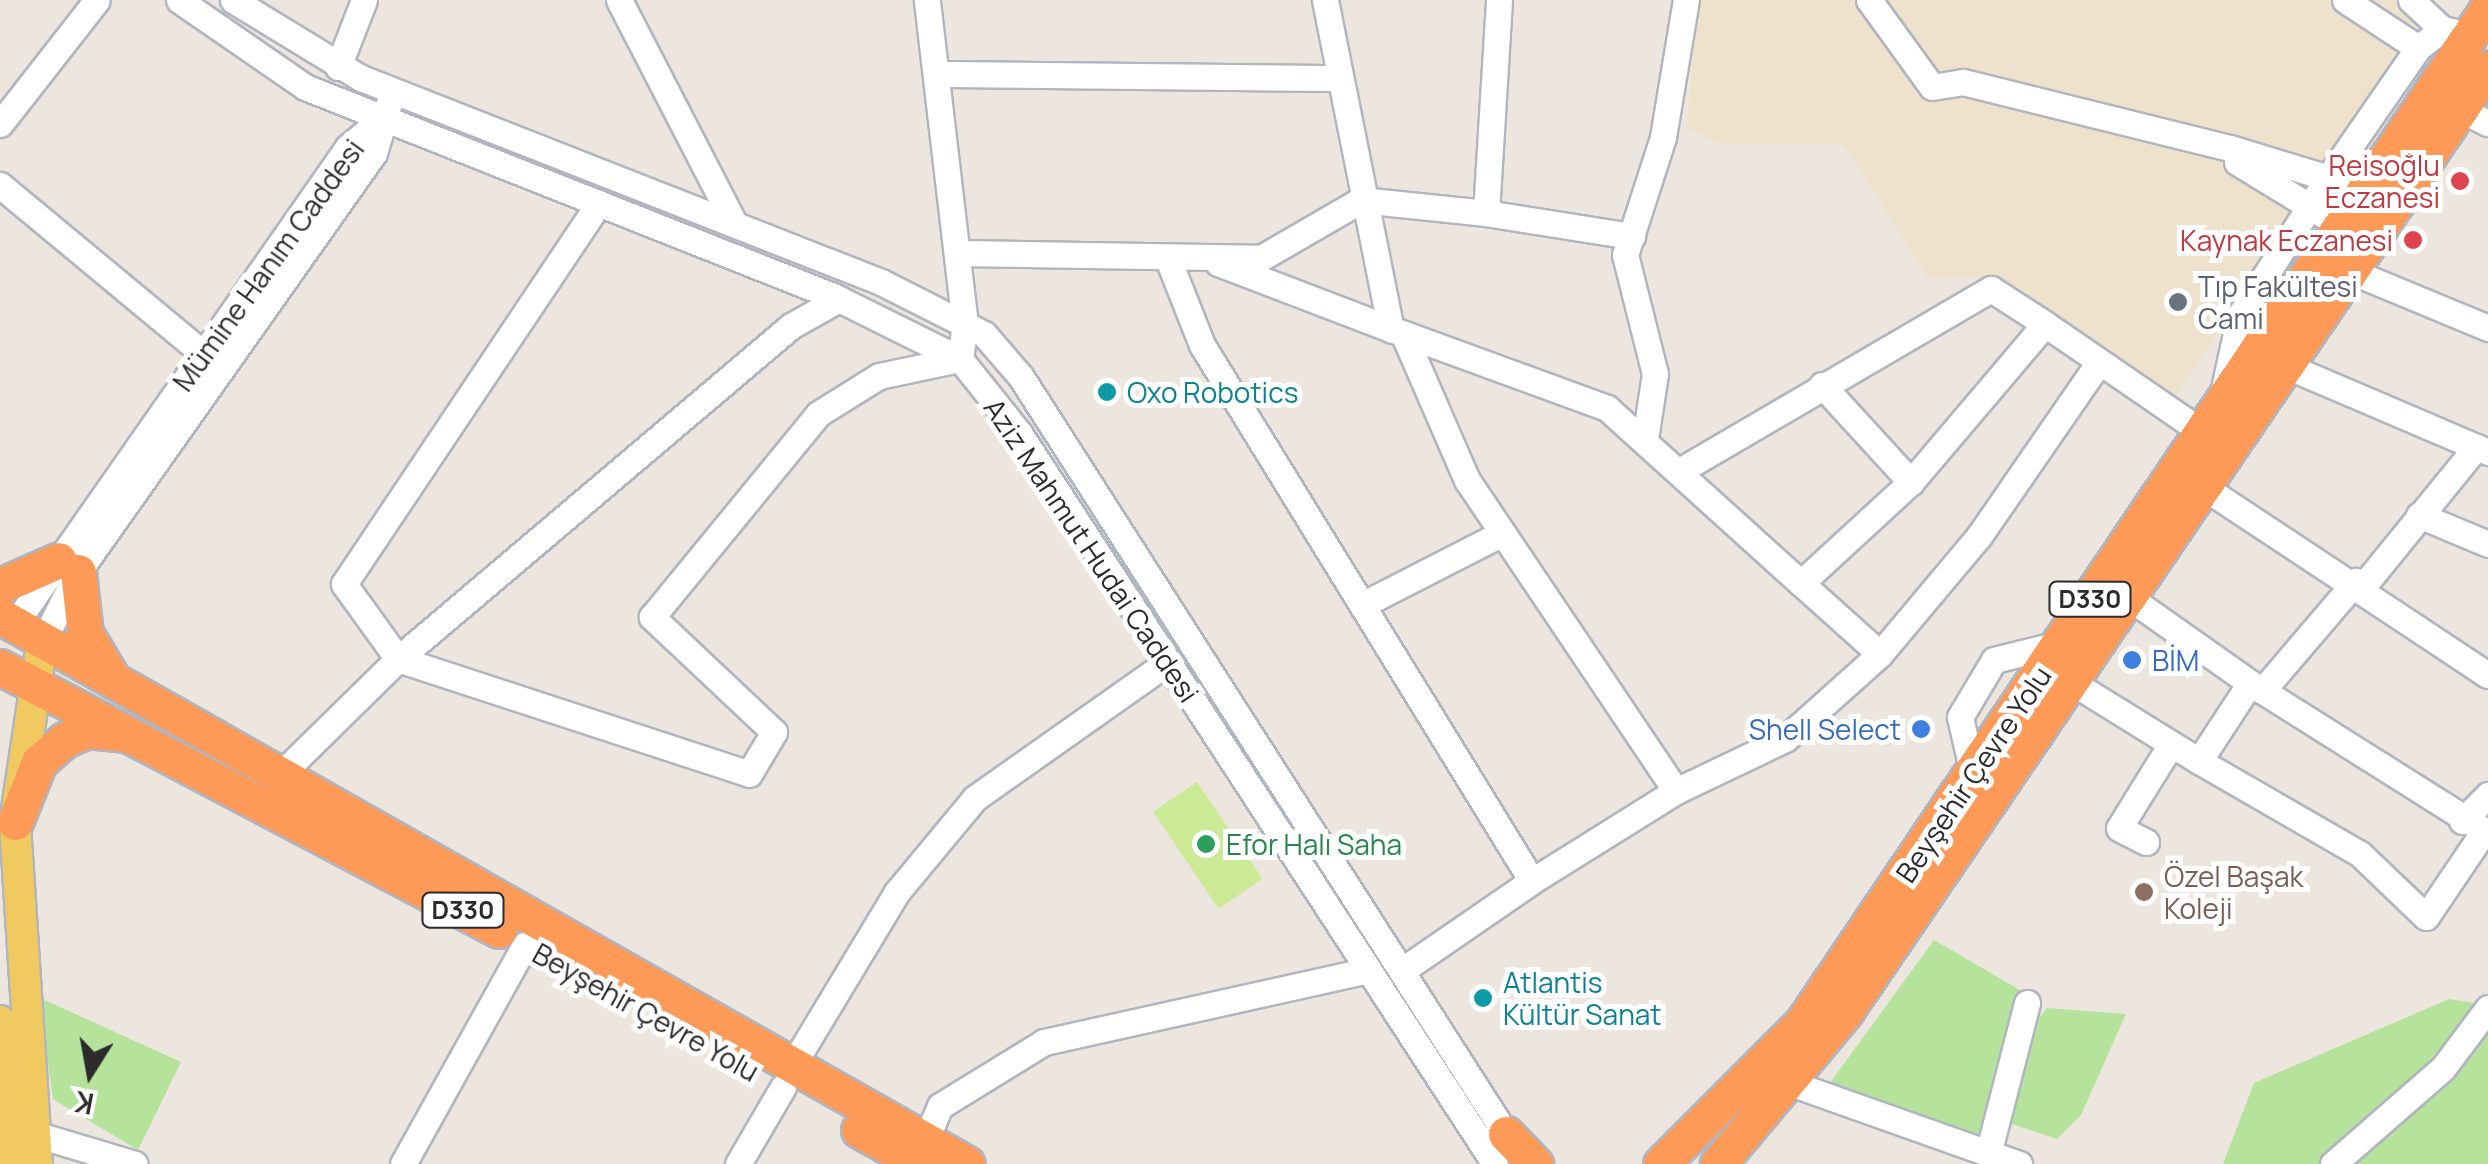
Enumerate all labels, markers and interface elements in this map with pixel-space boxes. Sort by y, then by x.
street label: Mümine Hanım Caddesi [165,133,371,397]
place label: Reisoğlu Eczanesi [2325,148,2440,214]
marker: Reisoğlu Eczanesi [2449,170,2471,192]
place label: Kaynak Eczanesi [2180,223,2393,257]
marker: Kaynak Eczanesi [2402,229,2424,251]
place label: Tıp Fakültesi Cami [2198,269,2358,335]
marker: Tıp Fakültesi Cami [2167,291,2189,313]
place label: Oxo Robotics [1127,375,1298,409]
marker: Oxo Robotics [1096,381,1118,403]
street label: Aziz Mahmut Hudai Caddesi [978,392,1206,708]
road number: D330 [2048,579,2132,619]
place label: BİM [2152,643,2199,677]
marker: BİM [2121,649,2143,671]
street label: Beyşehir Çevre Yolu [1888,660,2058,888]
place label: Shell Select [1749,712,1901,746]
marker: Shell Select [1910,718,1932,740]
place label: Efor Halı Saha [1226,827,1402,861]
marker: Efor Halı Saha [1195,833,1217,855]
place label: Özel Başak Koleji [2164,859,2303,925]
marker: Özel Başak Koleji [2133,881,2155,903]
road number: D330 [420,890,506,930]
street label: Beyşehir Çevre Yolu [527,936,765,1088]
place label: Atlantis Kültür Sanat [1503,965,1662,1031]
marker: Atlantis Kültür Sanat [1472,987,1494,1009]
north arrow [40,1024,140,1124]
text: K [72,1083,97,1124]

